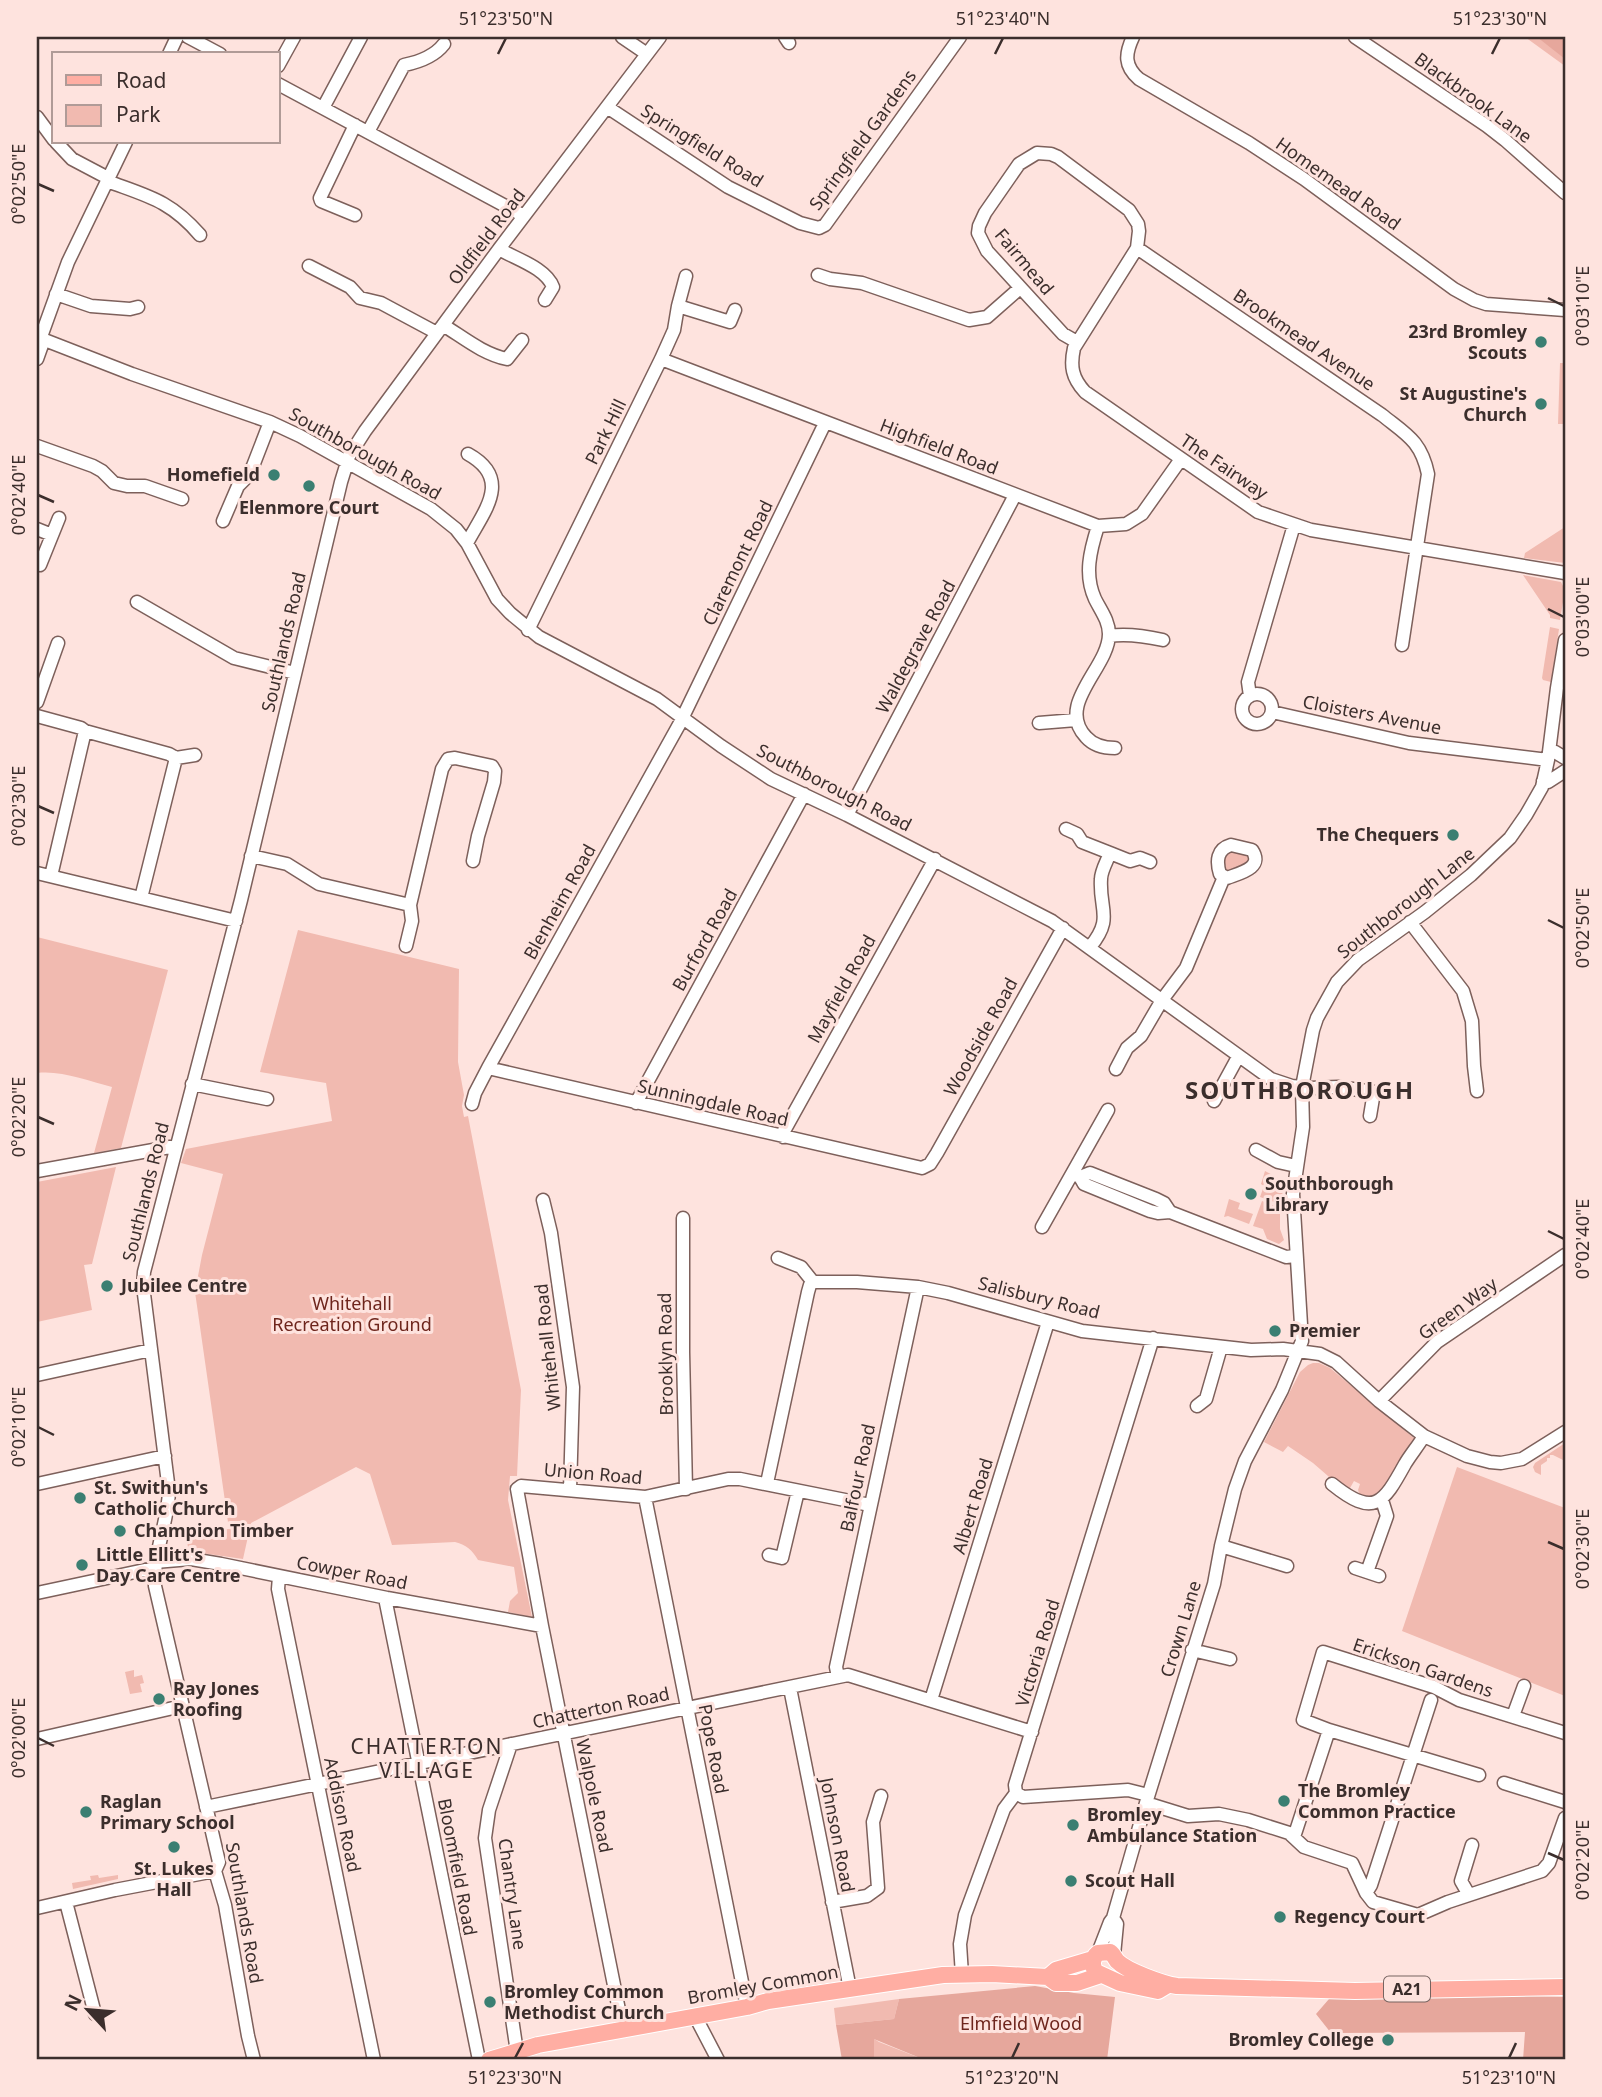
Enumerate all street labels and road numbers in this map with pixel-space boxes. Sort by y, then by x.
street label: Blackbrook Lane [1410,46,1537,148]
street label: Springfield Gardens [803,64,921,214]
street label: Springfield Road [637,98,768,192]
street label: Homemead Road [1271,131,1406,235]
street label: Oldfield Road [442,183,530,289]
street label: Fairmead [990,223,1060,300]
street label: Brookmead Avenue [1229,283,1380,396]
street label: Park Hill [579,395,631,468]
street label: Southborough Road [285,401,446,505]
street label: Highfield Road [877,412,1002,480]
street label: The Fairway [1176,428,1274,505]
street label: Claremont Road [696,496,778,629]
street label: Southlands Road [255,569,311,714]
street label: Waldegrave Road [870,576,960,717]
street label: Cloisters Avenue [1301,689,1444,739]
street label: Southborough Road [753,738,916,837]
street label: Blenheim Road [518,840,601,963]
street label: Southborough Lane [1332,841,1479,963]
street label: Burford Road [666,884,742,995]
street label: Mayfield Road [801,930,881,1047]
street label: Woodside Road [938,973,1023,1100]
street label: Sunningdale Road [635,1073,791,1131]
street label: Southlands Road [116,1119,174,1264]
street label: Salisbury Road [976,1270,1103,1324]
street label: Green Way [1413,1271,1502,1345]
street label: Whitehall Road [528,1282,566,1412]
street label: Brooklyn Road [652,1292,678,1416]
street label: Balfour Road [834,1421,880,1534]
street label: Albert Road [946,1455,998,1557]
street label: Union Road [543,1457,643,1489]
street label: Cowper Road [295,1549,410,1595]
street label: Crown Lane [1154,1578,1206,1680]
street label: Victoria Road [1009,1596,1065,1710]
street label: Erickson Gardens [1350,1632,1497,1702]
street label: Chatterton Road [530,1681,672,1733]
street label: Pope Road [694,1702,734,1796]
street label: Walpole Road [571,1737,619,1855]
street label: Addison Road [319,1755,367,1874]
street label: Johnson Road [815,1773,861,1894]
street label: Bloomfield Road [433,1796,483,1938]
street label: Chantry Lane [493,1837,533,1951]
street label: Southlands Road [221,1840,269,1985]
street label: Bromley Common [686,1959,840,2009]
road number: A21 [1384,1977,1430,2002]

